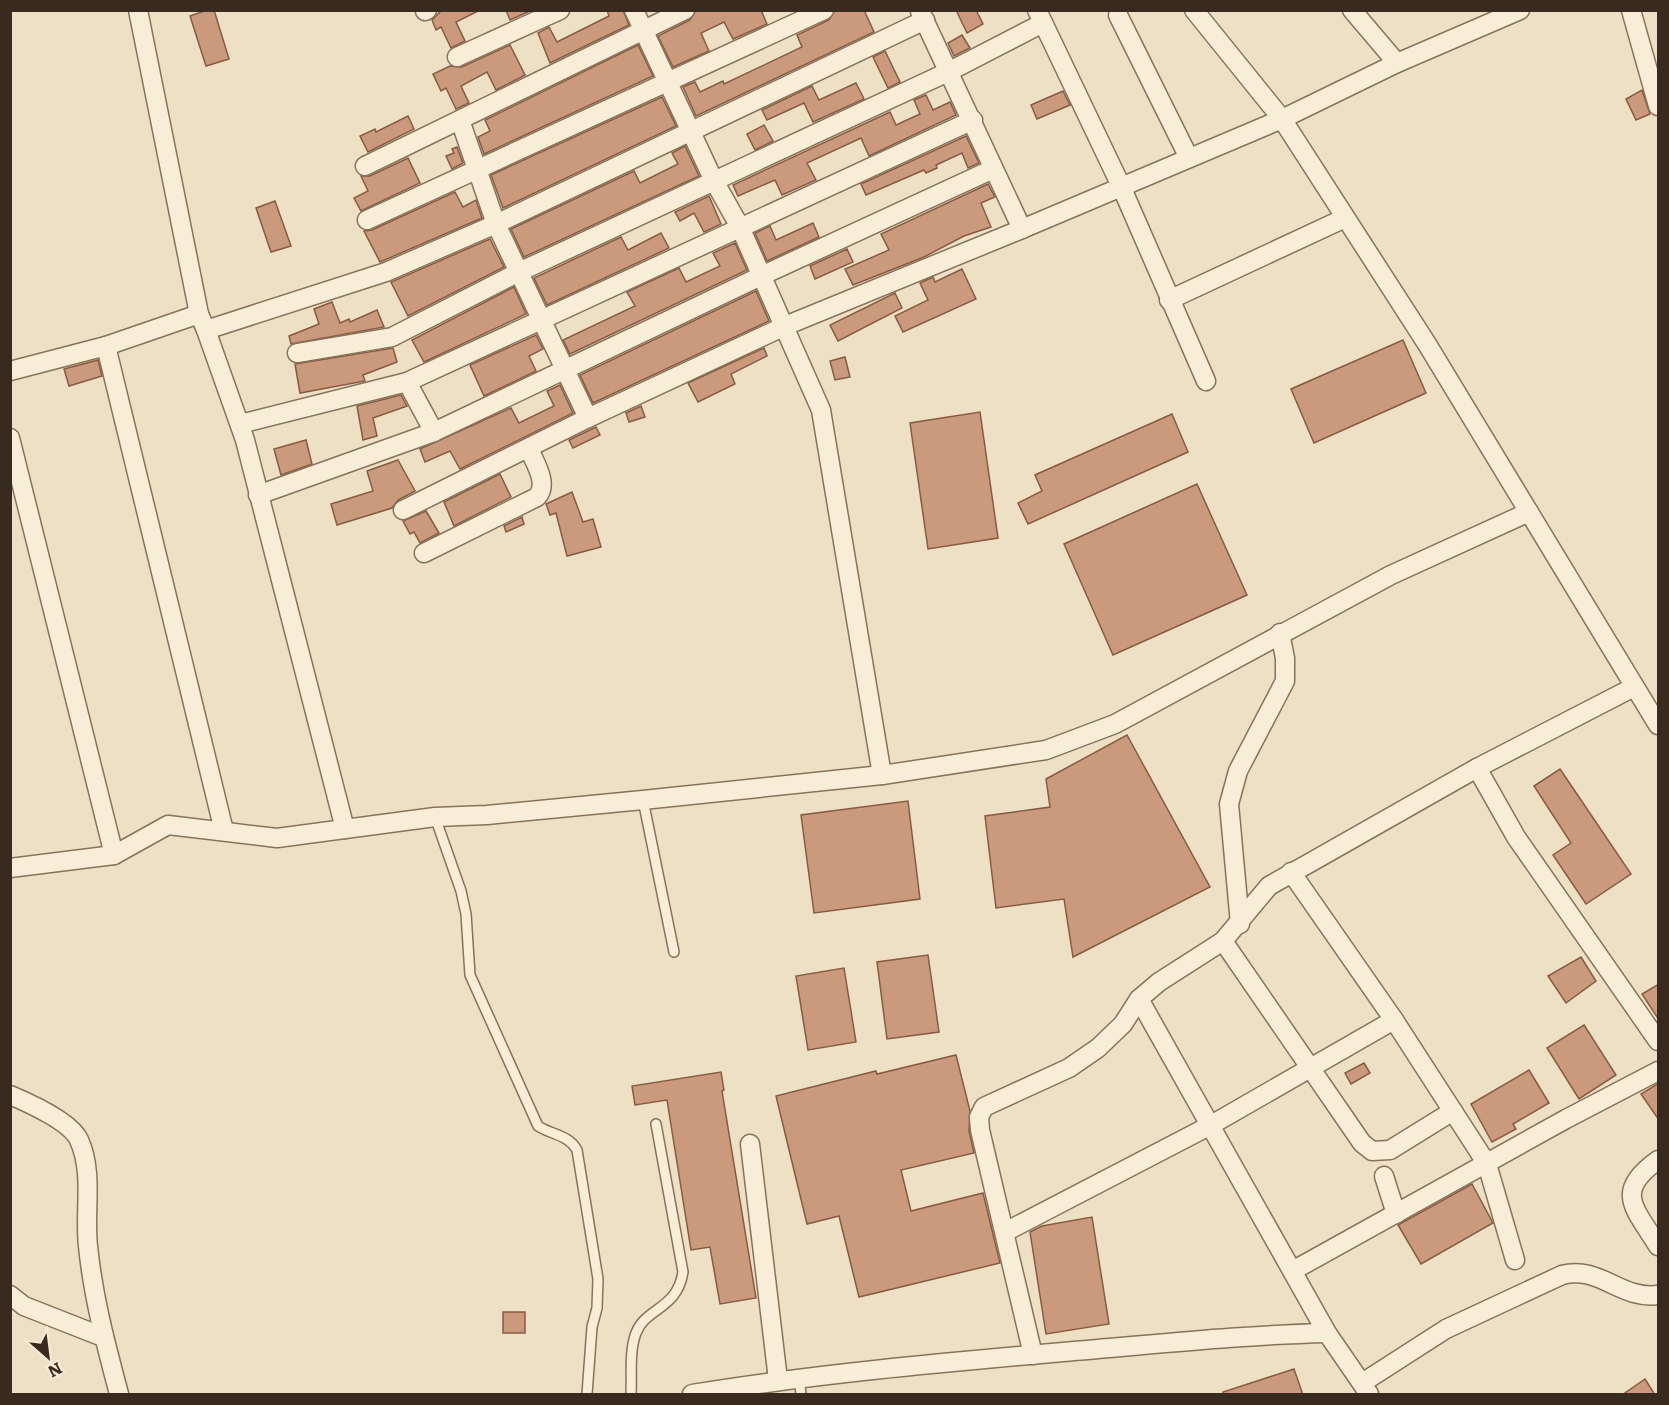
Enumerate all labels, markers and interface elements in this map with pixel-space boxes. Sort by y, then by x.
north arrow [18,1327,78,1387]
text: N [44,1357,67,1385]

